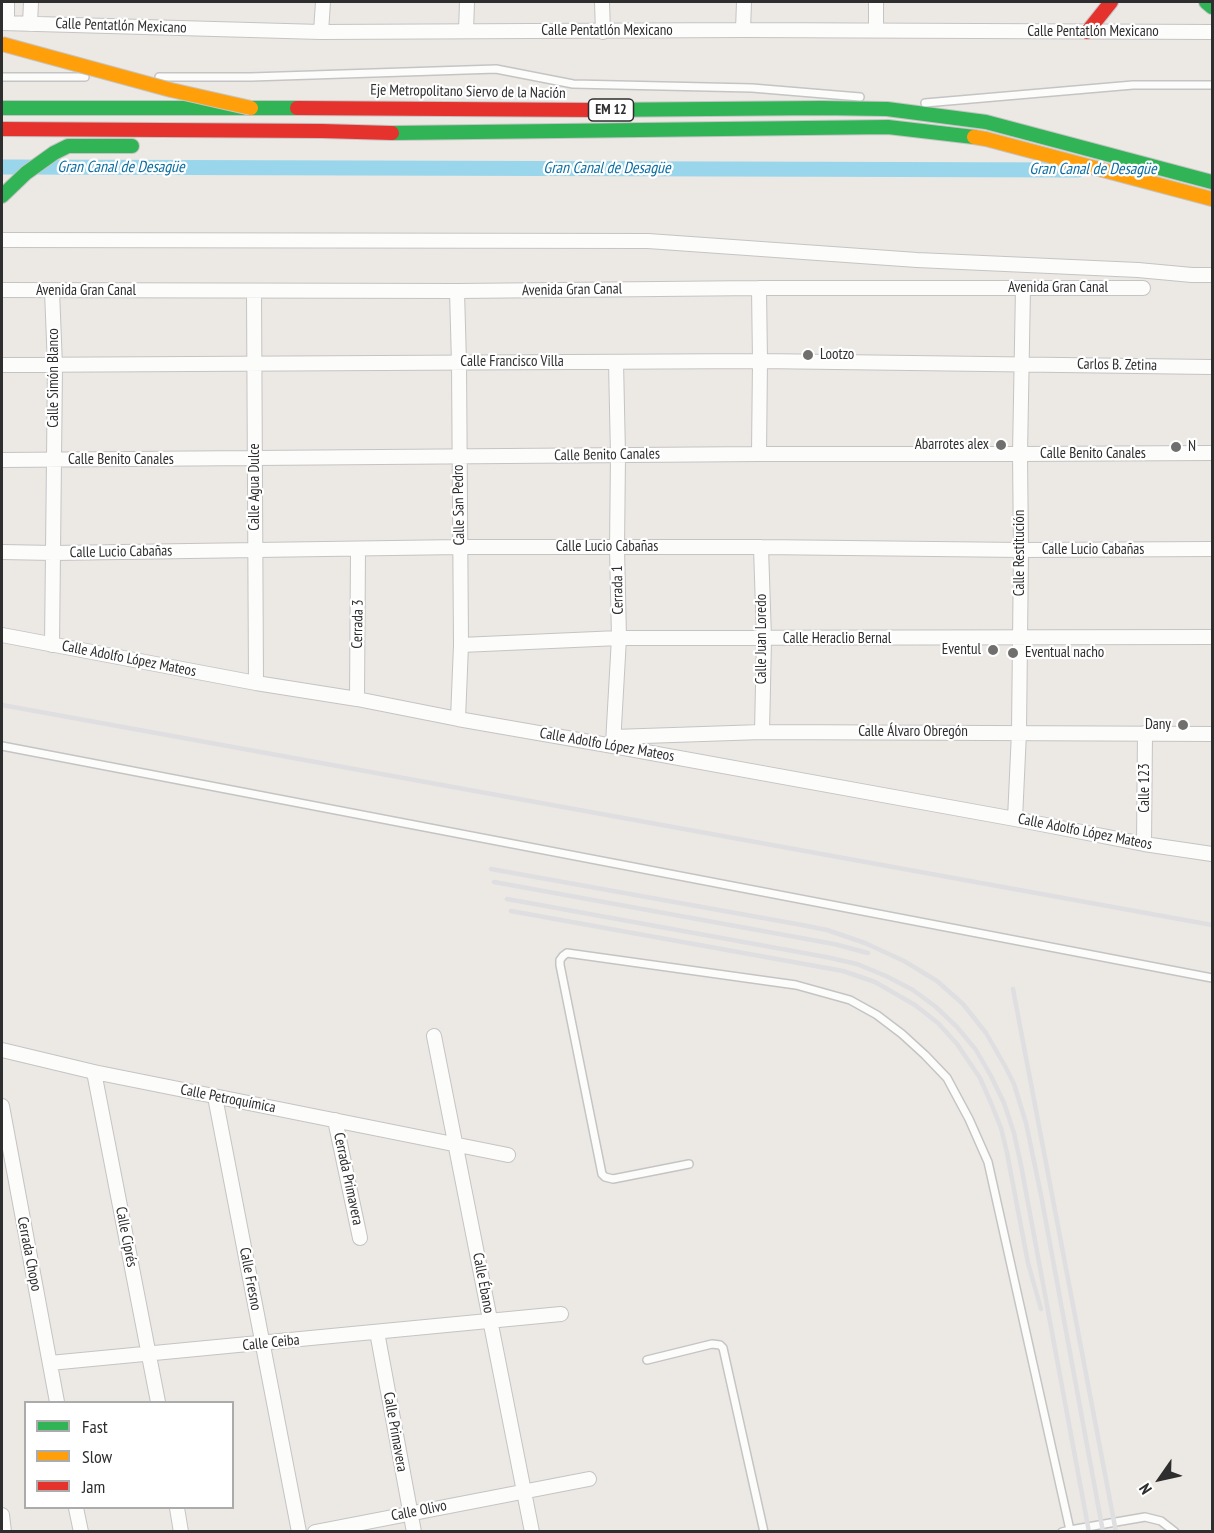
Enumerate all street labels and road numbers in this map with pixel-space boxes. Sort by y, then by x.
street label: Calle Pentatlón Mexicano [55,15,187,37]
street label: Calle Pentatlón Mexicano [541,22,673,40]
street label: Calle Pentatlón Mexicano [1027,23,1159,41]
street label: Eje Metropolitano Siervo de la Nación [370,81,566,103]
road number: EM 12 [588,99,634,121]
street label: Avenida Gran Canal [1008,279,1108,297]
street label: Avenida Gran Canal [522,280,622,300]
street label: Avenida Gran Canal [36,282,136,300]
street label: Calle Simón Blanco [45,328,63,428]
street label: Calle Francisco Villa [460,353,564,371]
street label: Carlos B. Zetina [1077,355,1157,375]
street label: Calle Agua Dulce [246,443,264,531]
street label: Calle Benito Canales [554,445,660,465]
street label: Calle Benito Canales [1040,445,1146,463]
street label: Calle Benito Canales [68,451,174,469]
street label: Calle San Pedro [449,464,469,546]
street label: Calle Restitución [1011,510,1029,596]
street label: Calle Lucio Cabañas [556,538,658,556]
street label: Calle Lucio Cabañas [1042,541,1144,559]
street label: Calle Lucio Cabañas [70,542,172,562]
street label: Cerrada 1 [609,565,627,615]
street label: Calle Juan Loredo [753,594,771,684]
street label: Cerrada 3 [349,599,367,649]
street label: Calle Heraclio Bernal [783,630,891,648]
street label: Calle Adolfo López Mateos [60,637,198,681]
street label: Calle Álvaro Obregón [858,723,968,741]
street label: Calle Adolfo López Mateos [538,724,676,766]
street label: Calle 123 [1136,763,1154,813]
street label: Calle Adolfo López Mateos [1016,810,1154,854]
street label: Calle Petroquímica [179,1081,277,1117]
street label: Cerrada Primavera [329,1131,367,1227]
street label: Calle Ciprés [111,1205,141,1269]
street label: Cerrada Chopo [13,1215,45,1293]
street label: Calle Fresno [235,1246,265,1312]
street label: Calle Ébano [468,1251,498,1315]
street label: Calle Ceiba [241,1331,301,1355]
street label: Calle Primavera [379,1391,411,1473]
street label: Calle Olivo [390,1497,448,1525]

